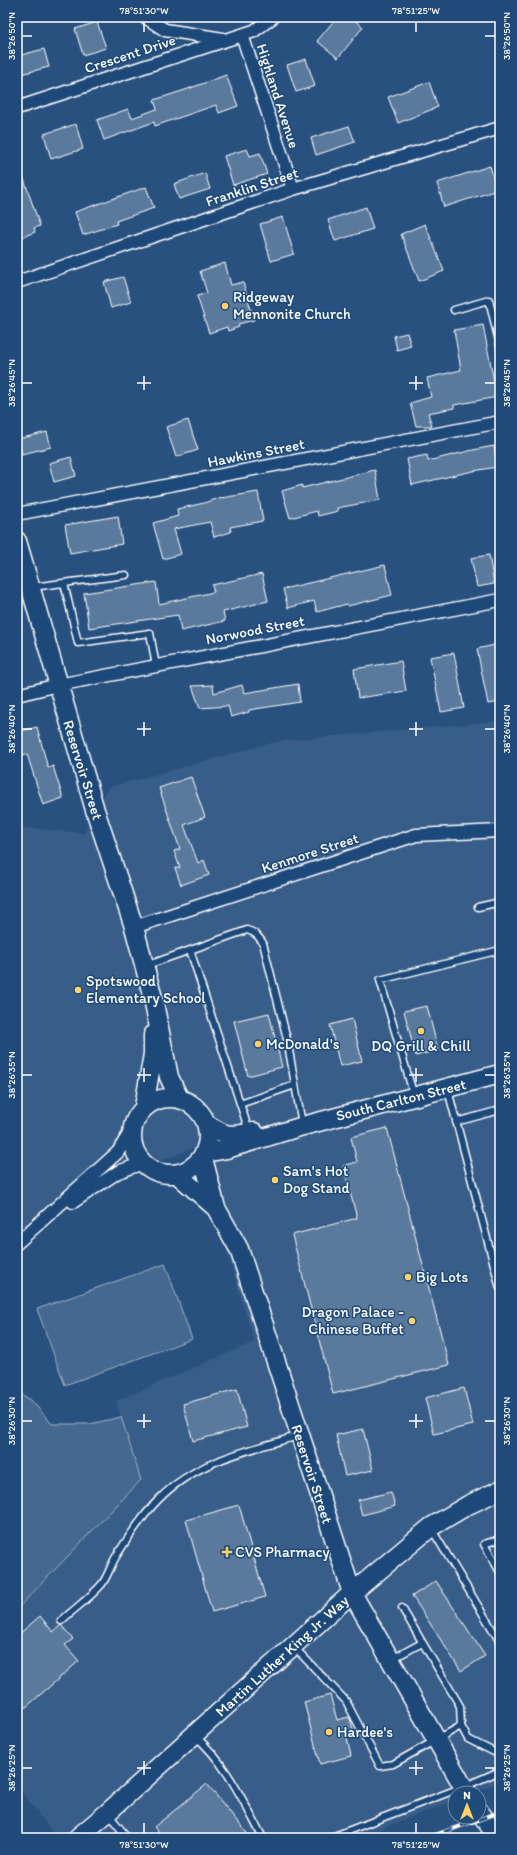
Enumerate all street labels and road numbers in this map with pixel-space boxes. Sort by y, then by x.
street label: Crescent Drive [82,31,178,77]
street label: Highland Avenue [253,41,303,151]
street label: Franklin Street [203,163,301,210]
street label: Hawkins Street [206,435,306,471]
street label: Norwood Street [204,612,306,648]
street label: Reservoir Street [59,718,107,822]
street label: Kenmore Street [259,829,361,877]
street label: South Carlton Street [334,1075,468,1125]
street label: Reservoir Street [287,1422,337,1526]
street label: Martin Luther King Jr. Way [212,1591,352,1721]

